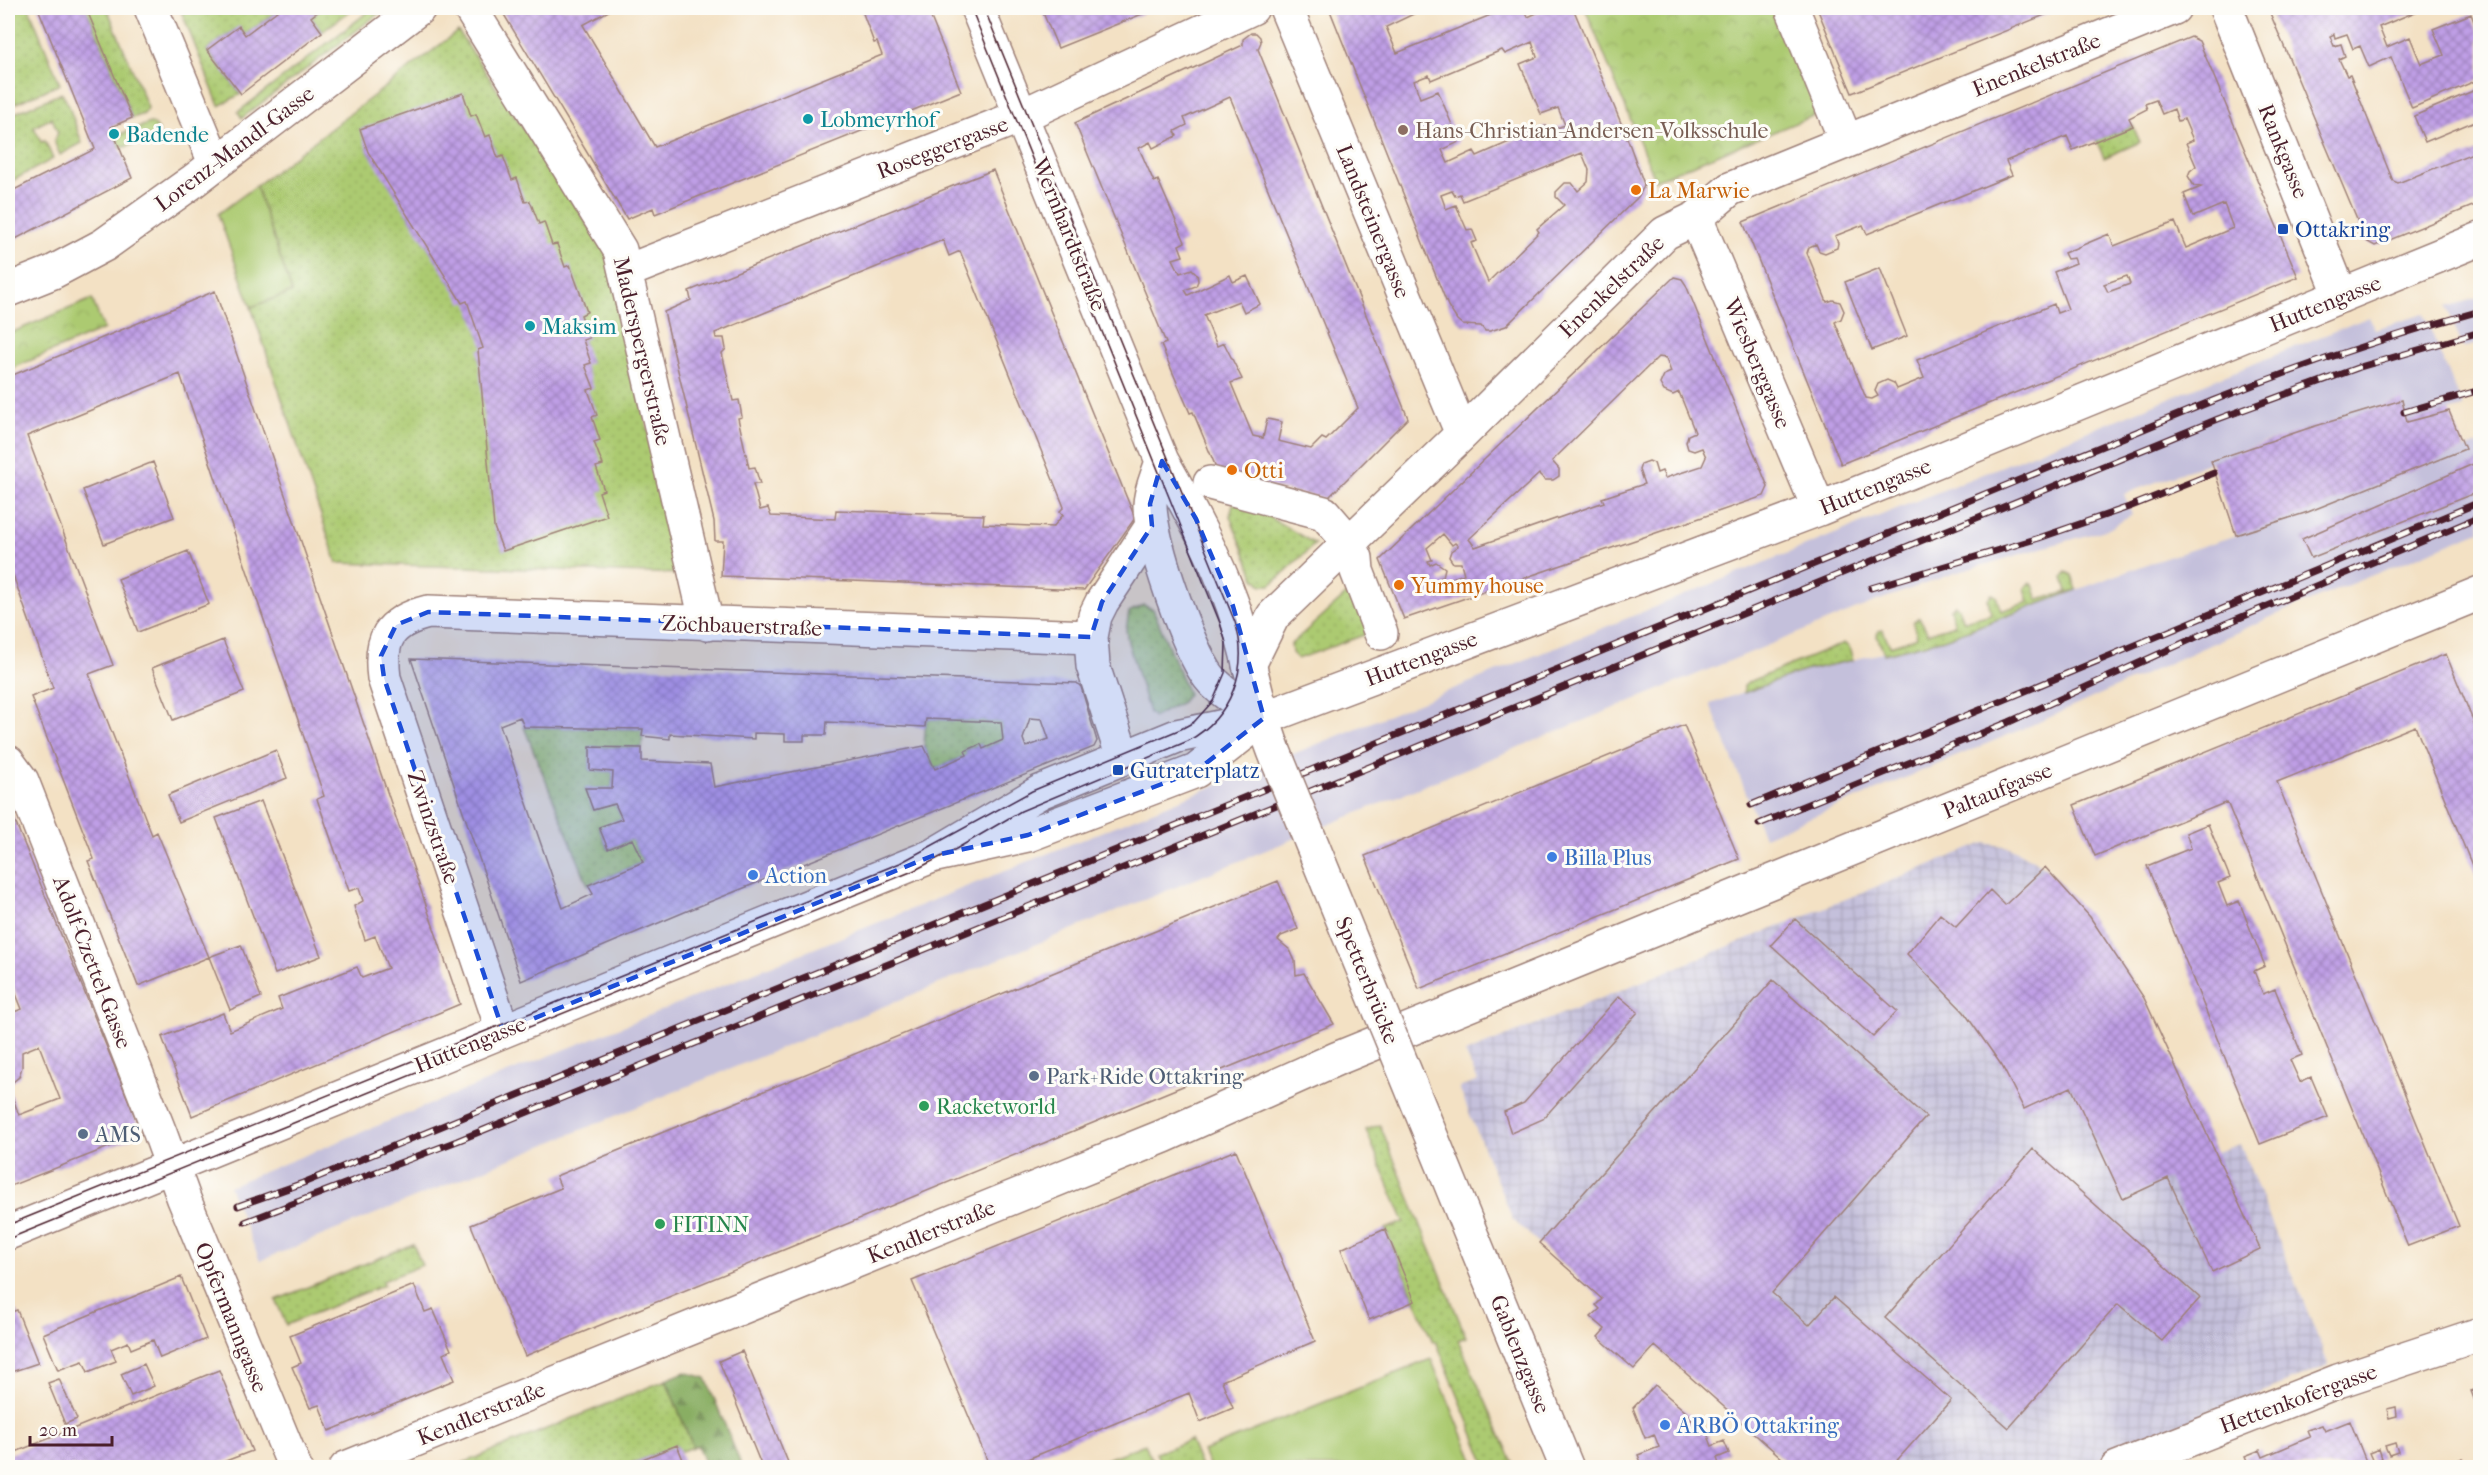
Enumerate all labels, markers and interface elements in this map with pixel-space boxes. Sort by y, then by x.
street label: Enenkelstraße [1968,27,2104,102]
street label: Lorenz-Mandl-Gasse [150,80,319,217]
street label: Rankgasse [2252,100,2314,202]
place label: Lobmeyrhof [820,107,941,133]
street label: Roseggergasse [873,111,1012,185]
marker: Lobmeyrhof [801,112,815,126]
place label: Hans-Christian-Andersen-Volksschule [1415,118,1769,144]
place label: Badende [126,122,209,148]
marker: Hans-Christian-Andersen-Volksschule [1396,123,1410,137]
marker: Badende [107,127,121,141]
street label: Landsteinergasse [1330,141,1416,302]
street label: Wernhardtstraße [1026,153,1112,315]
place label: La Marwie [1648,178,1750,204]
marker: La Marwie [1629,183,1643,197]
place label: Ottakring [2295,217,2390,243]
marker: Ottakring [2276,222,2290,236]
street label: Enenkelstraße [1554,230,1670,343]
street label: Maderspergerstraße [608,254,676,448]
street label: Huttengasse [2266,270,2385,338]
street label: Wiesberggasse [1718,293,1796,433]
place label: Maksim [542,314,617,340]
marker: Maksim [523,319,537,333]
street label: Huttengasse [1816,453,1935,521]
place label: Otti [1244,458,1284,484]
marker: Otti [1225,463,1239,477]
place label: Yummy house [1410,573,1544,599]
marker: Yummy house [1392,578,1406,592]
street label: Zöchbauerstraße [661,610,823,642]
street label: Huttengasse [1362,626,1481,692]
street label: Paltaufgasse [1939,757,2056,825]
place label: Gutraterplatz [1130,758,1260,784]
marker: Gutraterplatz [1111,763,1125,777]
street label: Zwinzstraße [402,767,465,888]
place label: Billa Plus [1564,845,1652,871]
marker: Billa Plus [1545,850,1559,864]
place label: Action [764,863,827,889]
marker: Action [746,868,760,882]
street label: Adolf-Czettel-Gasse [47,871,137,1052]
street label: Spetterbrücke [1330,913,1404,1048]
street label: Huttengasse [411,1011,530,1079]
place label: Park+Ride Ottakring [1046,1064,1244,1090]
marker: Park+Ride Ottakring [1027,1069,1041,1083]
place label: Racketworld [936,1094,1057,1120]
marker: Racketworld [917,1099,931,1113]
place label: AMS [94,1122,141,1148]
marker: AMS [76,1127,90,1141]
street label: Kendlerstraße [864,1194,999,1269]
place label: FITINN [672,1212,749,1238]
marker: FITINN [653,1217,667,1231]
street label: Opfermanngasse [189,1238,273,1396]
street label: Gablenzgasse [1485,1291,1556,1417]
street label: Hettenkofergasse [2216,1358,2381,1439]
street label: Kendlerstraße [414,1376,549,1451]
scale bar [30,1409,112,1447]
place label: ARBÖ Ottakring [1676,1412,1839,1439]
marker: ARBÖ Ottakring [1658,1418,1672,1432]
text: 20 m [39,1420,77,1441]

